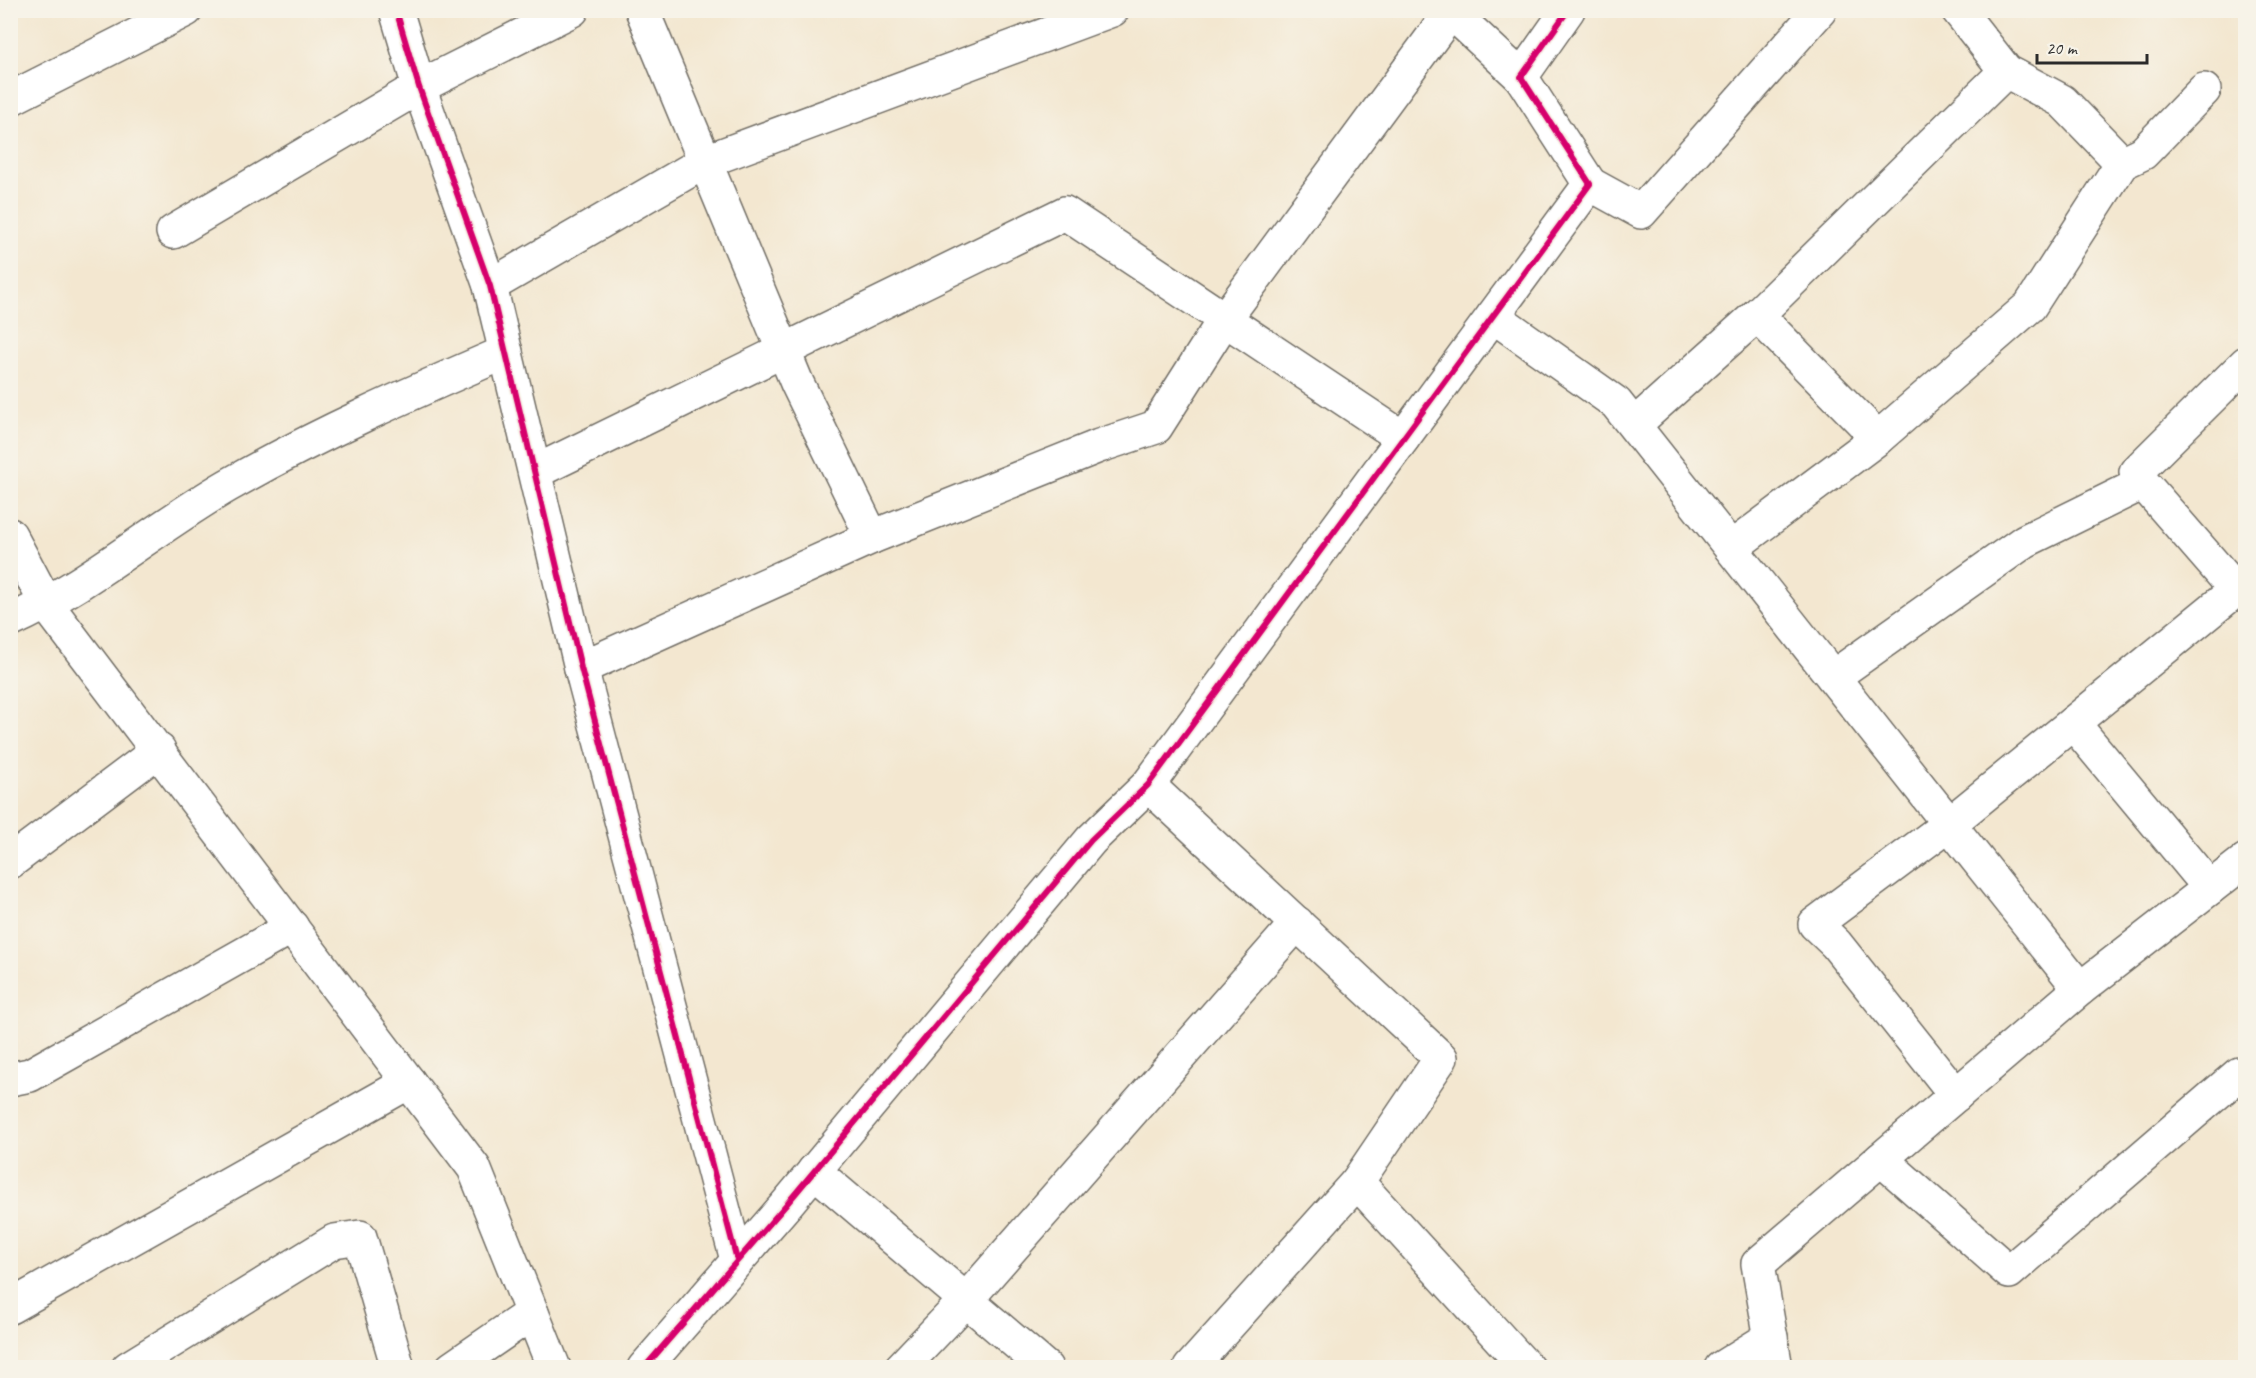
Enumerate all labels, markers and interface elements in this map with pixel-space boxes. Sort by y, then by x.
scale bar [2037,27,2146,65]
text: 20 m [2046,37,2079,59]

